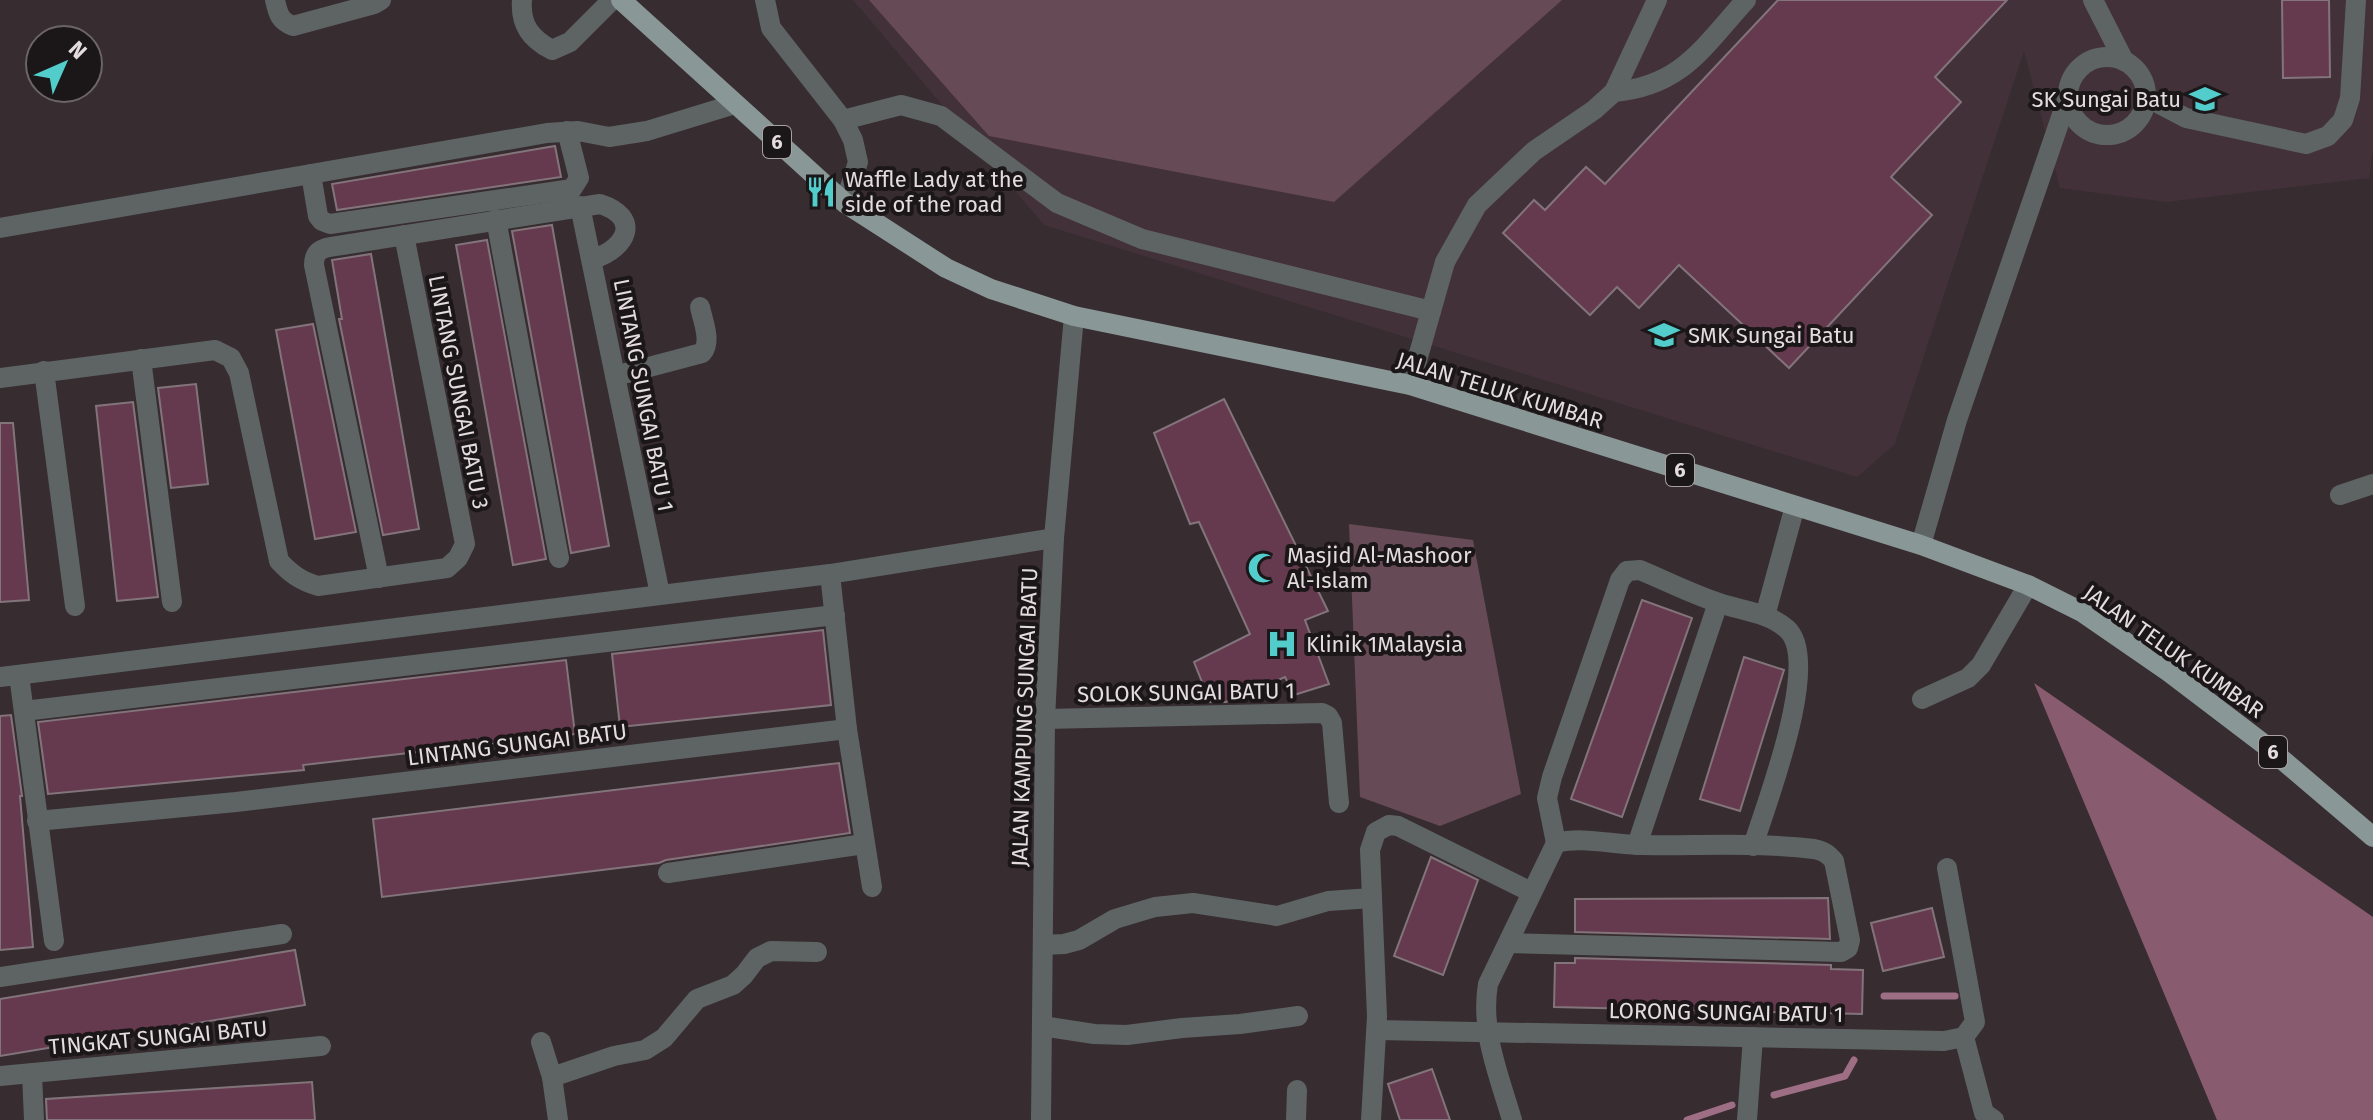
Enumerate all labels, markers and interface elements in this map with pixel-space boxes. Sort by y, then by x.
north arrow [24,24,104,104]
text: N [63,36,92,65]
school or university icon: SK Sungai Batu [2188,82,2222,116]
place label: SK Sungai Batu [2031,86,2181,113]
road number: 6 [763,126,791,158]
place label: Waffle Lady at the side of the road [845,166,1024,218]
restaurant icon: Waffle Lady at the side of the road [804,175,838,209]
street label: LINTANG SUNGAI BATU 3 [423,273,494,511]
street label: LINTANG SUNGAI BATU 1 [608,276,679,514]
school or university icon: SMK Sungai Batu [1647,318,1681,352]
place label: SMK Sungai Batu [1688,322,1854,349]
street label: JALAN TELUK KUMBAR [1393,346,1606,435]
road number: 6 [1666,454,1694,486]
place label: Masjid Al-Mashoor Al-Islam [1287,542,1472,594]
mosque icon: Masjid Al-Mashoor Al-Islam [1246,551,1280,585]
street label: JALAN KAMPUNG SUNGAI BATU [1006,567,1043,867]
street label: JALAN TELUK KUMBAR [2078,579,2269,724]
hospital icon: Klinik 1Malaysia [1265,627,1299,661]
place label: Klinik 1Malaysia [1306,631,1463,658]
street label: SOLOK SUNGAI BATU 1 [1077,677,1295,708]
street label: LINTANG SUNGAI BATU [406,718,628,771]
road number: 6 [2259,736,2287,768]
street label: LORONG SUNGAI BATU 1 [1608,997,1844,1028]
street label: TINGKAT SUNGAI BATU [48,1014,269,1061]

